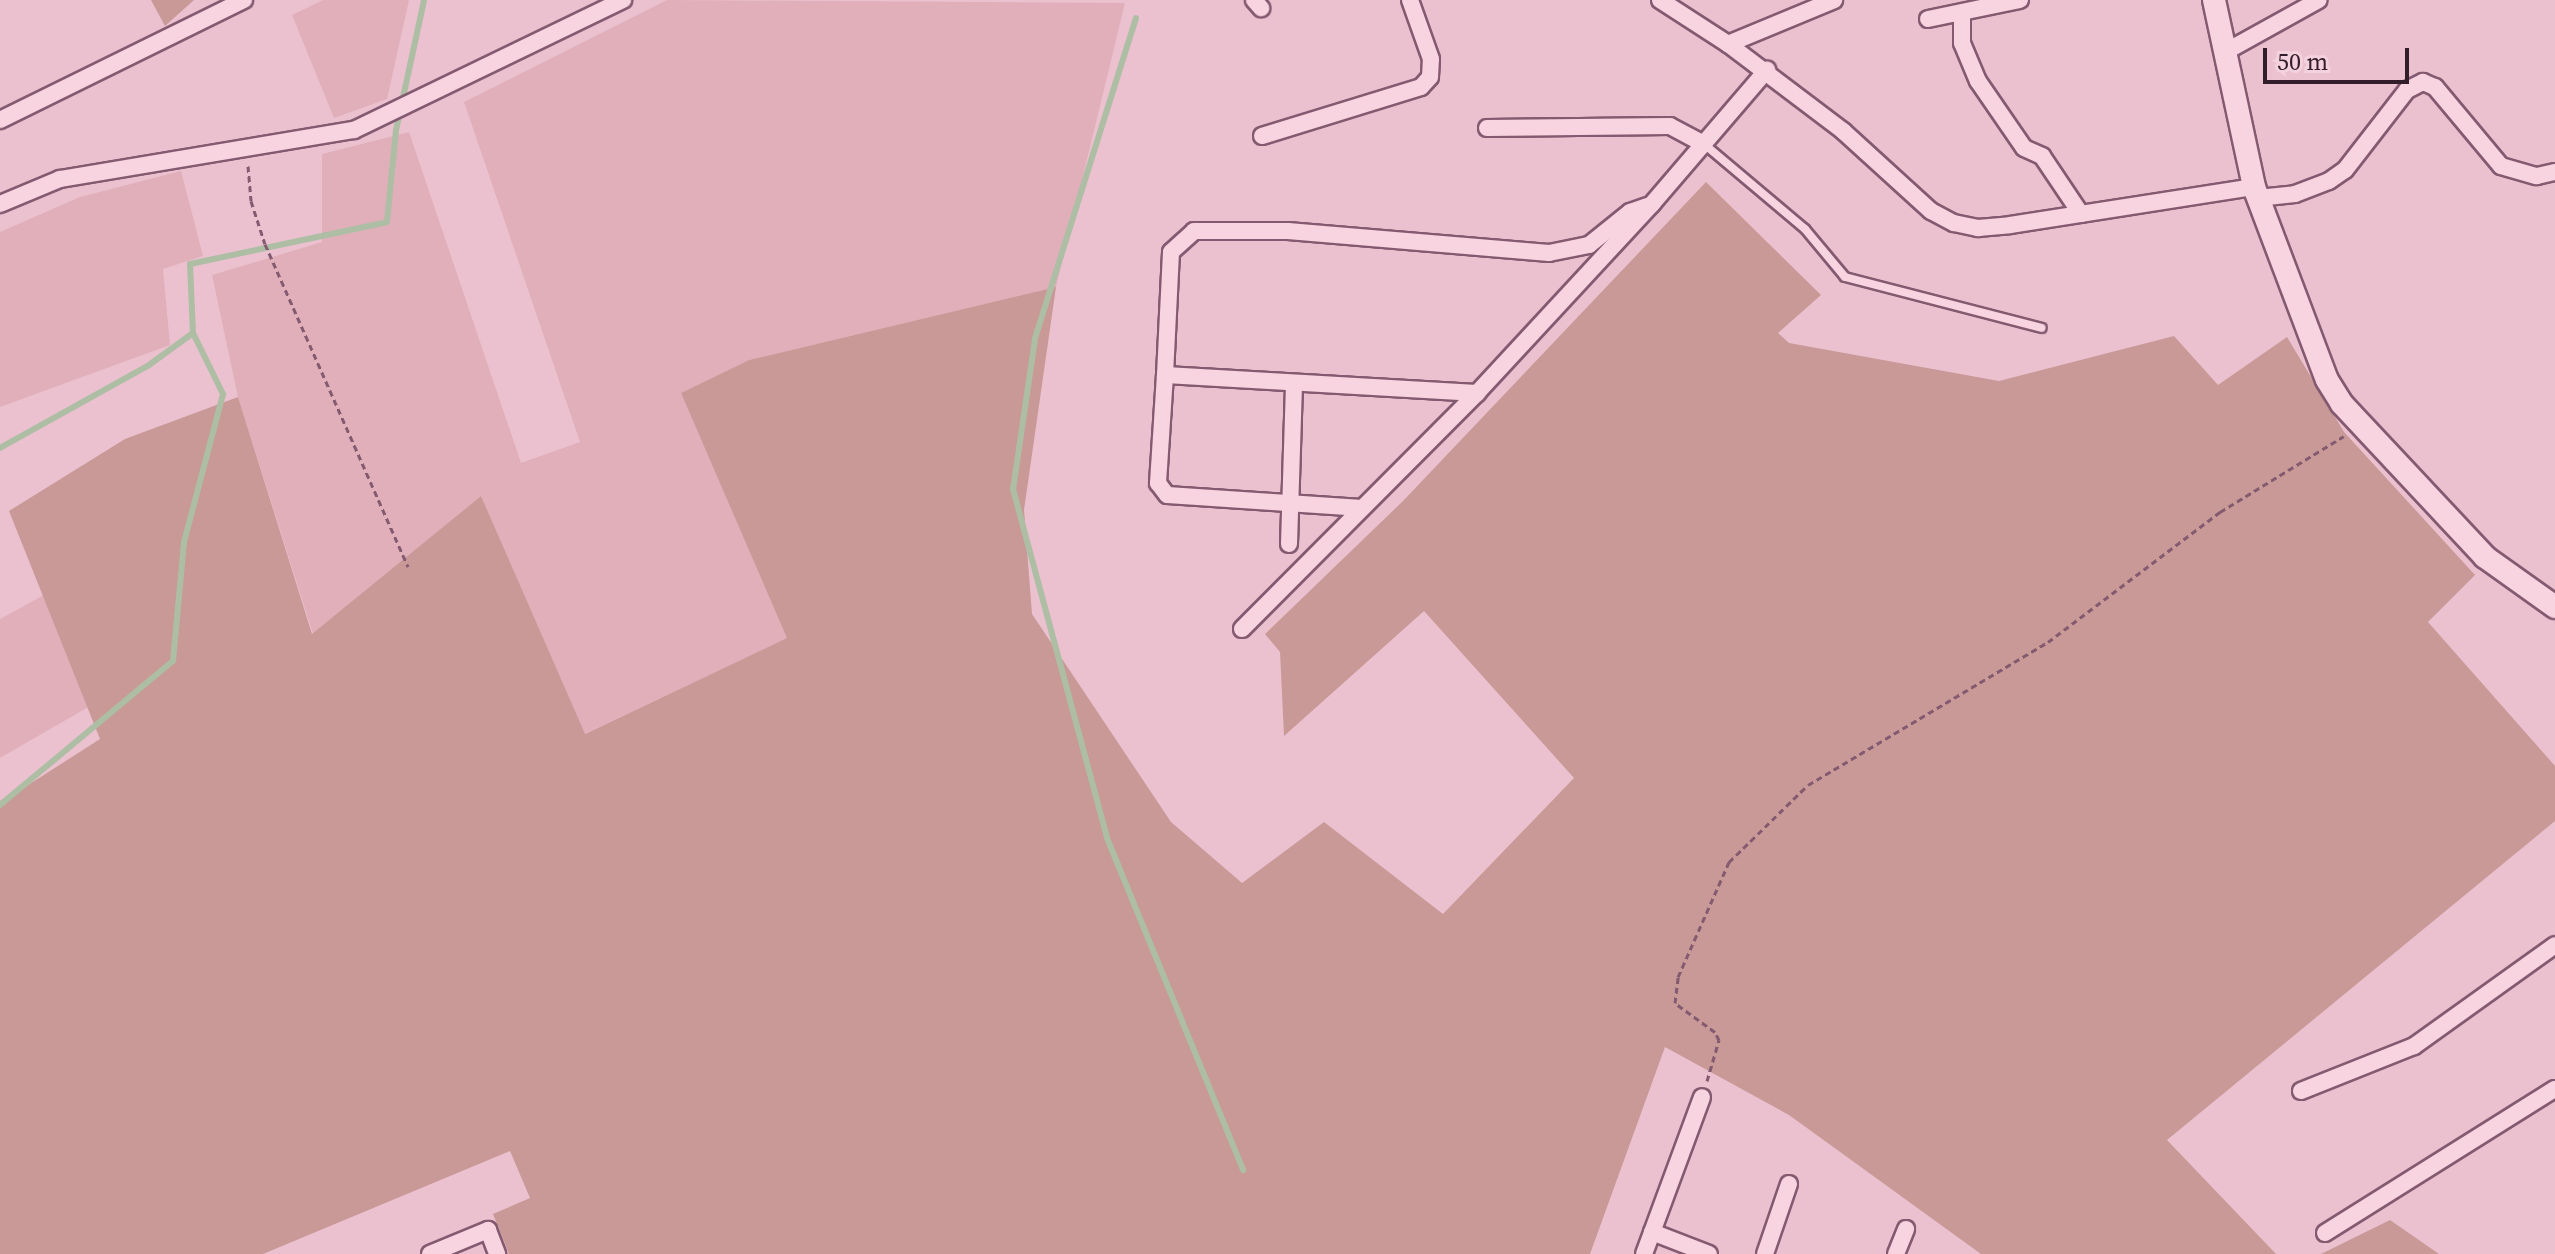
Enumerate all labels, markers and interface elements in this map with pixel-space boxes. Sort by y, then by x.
scale bar [2267,32,2413,82]
text: 50 m [2277,45,2328,78]

